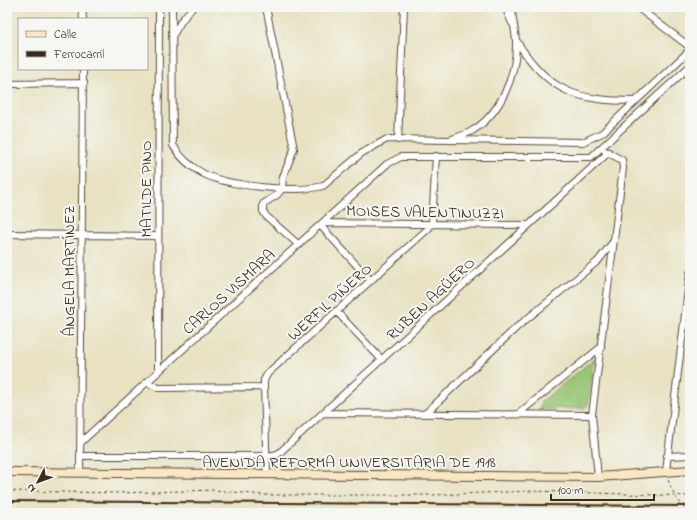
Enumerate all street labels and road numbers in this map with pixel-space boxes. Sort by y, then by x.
street label: MATILDE PINO [135,140,159,238]
street label: MOISES VALENTINUZZI [346,200,504,226]
street label: ÁNGELA MARTÍNEZ [58,205,82,337]
street label: CARLOS VISMARA [177,244,281,341]
street label: RUBEN AGÜERO [382,252,481,347]
street label: WERFIL PIÑERO [283,258,378,347]
street label: AVENIDA REFORMA UNIVERSITARIA DE 1918 [202,451,496,475]

